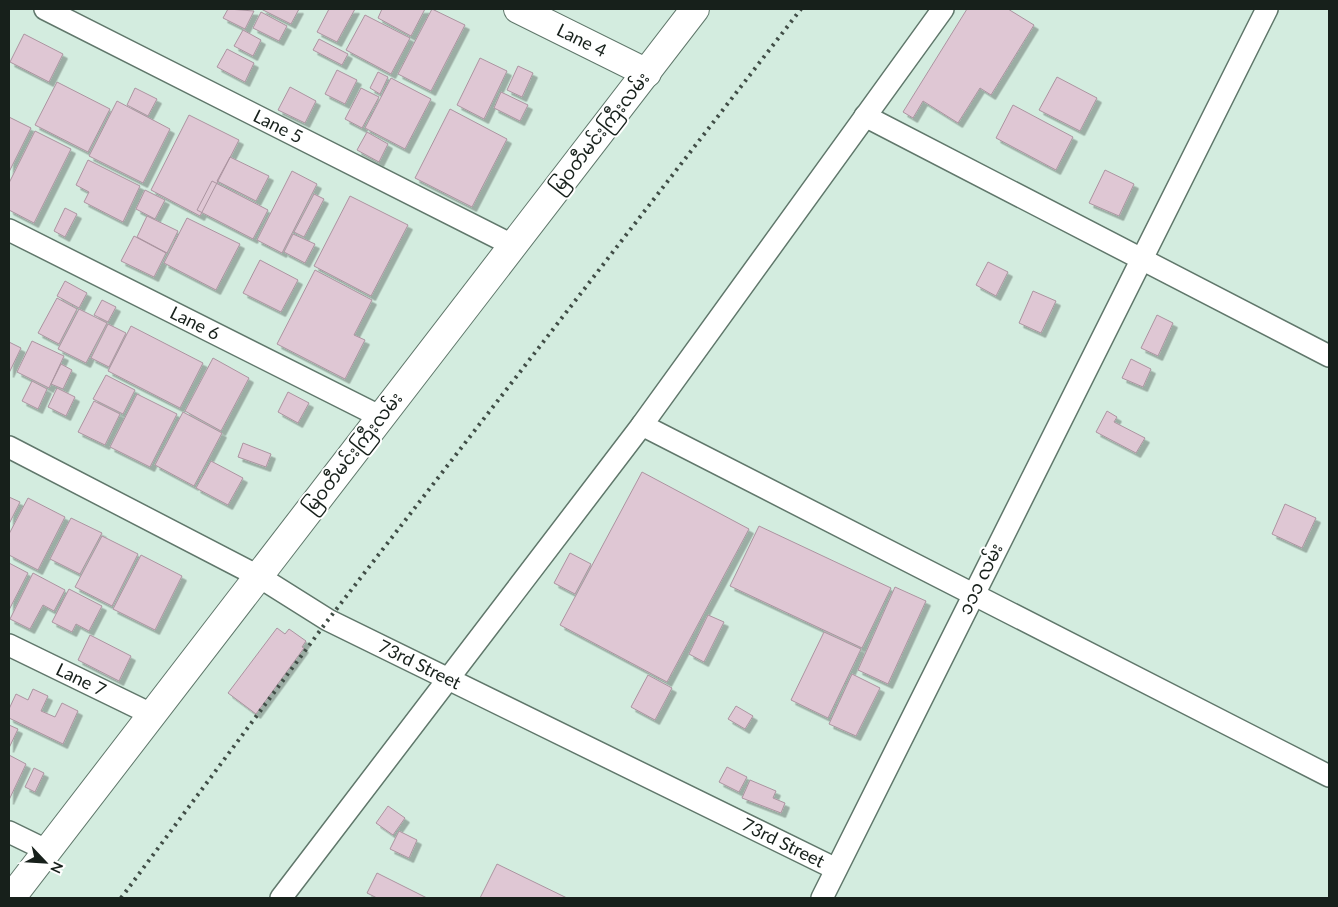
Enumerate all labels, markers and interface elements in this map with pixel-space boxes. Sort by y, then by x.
street label: Lane 4 [553,18,611,61]
street label: မြဝတီမင်းကြီးလမ်း [543,66,657,201]
street label: Lane 5 [250,104,307,148]
street label: Lane 6 [167,301,224,344]
street label: မြဝတီမင်းကြီးလမ်း [296,386,410,521]
street label: ၁၁၁ လမ်း [952,539,1007,618]
street label: 73rd Street [375,634,465,694]
street label: Lane 7 [53,658,110,701]
street label: 73rd Street [739,813,829,872]
north arrow [20,837,70,887]
text: N [47,859,67,876]

